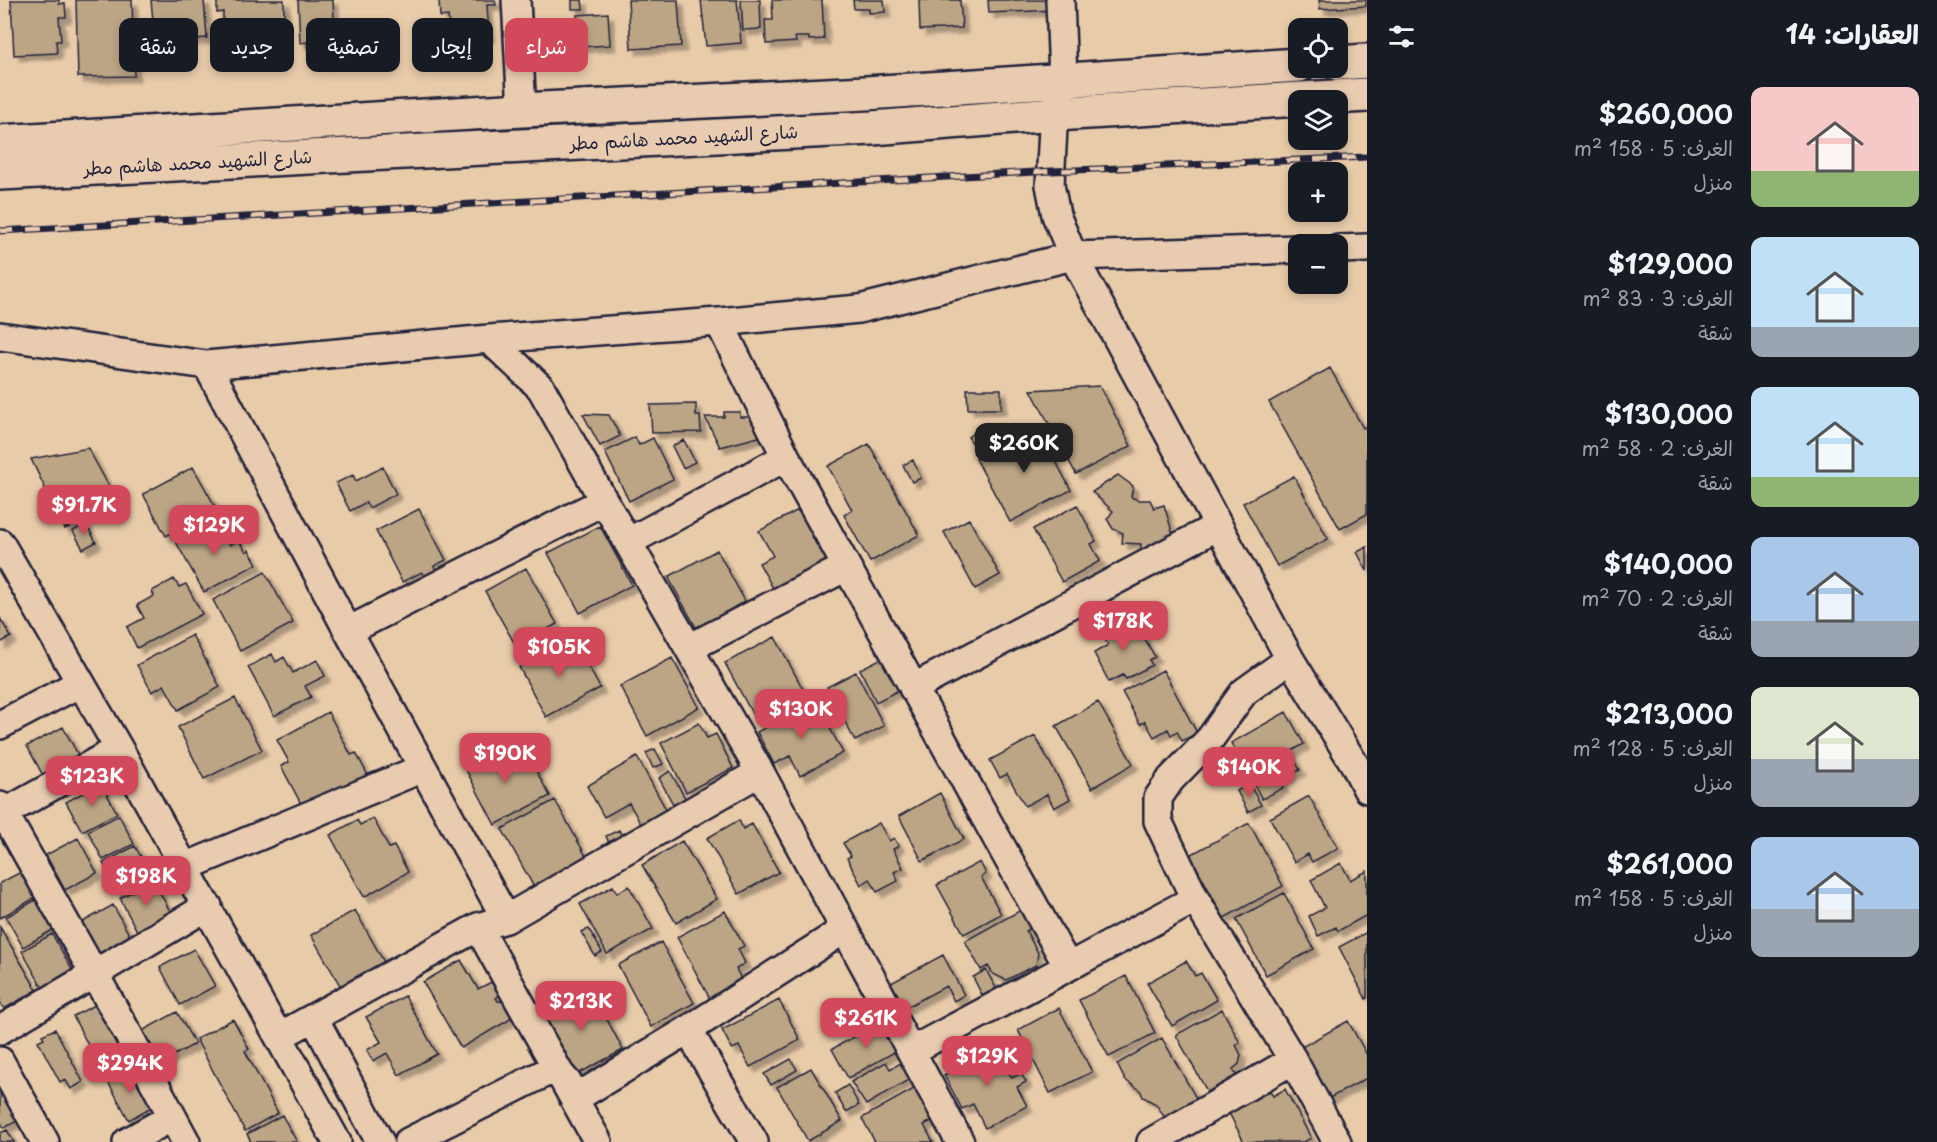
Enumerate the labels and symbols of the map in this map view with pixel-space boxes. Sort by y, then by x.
street label: شارع الشهيد محمد هاشم مطر [567,117,799,158]
street label: شارع الشهيد محمد هاشم مطر [81,142,313,183]
pin: $260K [982,423,1066,474]
pin: $91.7K [35,485,133,536]
pin: $129K [172,505,256,556]
pin: $178K [1081,601,1165,652]
pin: $105K [517,627,601,678]
pin: $130K [759,689,843,740]
pin: $190K [463,733,547,784]
pin: $140K [1207,747,1291,798]
pin: $123K [50,756,134,807]
pin: $198K [104,856,188,907]
pin: $213K [539,981,623,1032]
pin: $261K [824,998,908,1049]
pin: $129K [945,1036,1029,1087]
pin: $294K [88,1043,172,1094]

